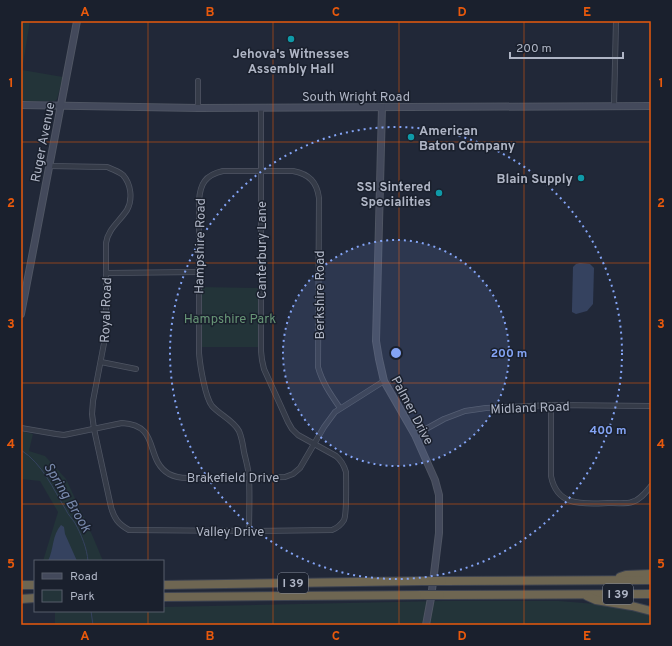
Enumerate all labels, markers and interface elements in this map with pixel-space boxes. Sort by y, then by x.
text: A [80,5,90,21]
text: B [206,5,215,21]
text: C [332,5,340,21]
text: D [457,5,467,21]
text: E [583,5,591,21]
marker: Jehova's Witnesses Assembly Hall [286,34,296,44]
scale bar [510,34,623,60]
text: 200 m [516,41,552,57]
place label: Jehova's Witnesses Assembly Hall [233,47,349,78]
text: 1 [8,76,14,92]
text: 1 [658,76,664,92]
street label: South Wright Road [302,90,410,106]
street label: Ruger Avenue [28,101,60,184]
place label: American Baton Company [419,124,516,155]
marker: American Baton Company [406,132,416,142]
place label: Blain Supply [497,172,574,188]
marker: Blain Supply [576,173,586,183]
place label: SSI Sintered Specialities [356,180,431,211]
marker: SSI Sintered Specialities [434,188,444,198]
text: 2 [7,196,15,212]
text: 2 [657,196,665,212]
street label: Hampshire Road [192,198,210,294]
street label: Canterbury Lane [255,201,271,299]
street label: Berkshire Road [313,251,329,340]
street label: Royal Road [98,277,116,343]
park label: Hampshire Park [184,312,276,328]
text: 3 [7,317,15,333]
text: 3 [657,317,665,333]
centre of rings [389,346,403,360]
text: 200 m [491,346,527,362]
street label: Palmer Drive [386,374,436,448]
street label: Midland Road [490,400,570,418]
text: 400 m [589,423,627,439]
text: 4 [7,437,15,453]
text: 4 [657,437,665,453]
water label: Spring Brook [39,460,95,537]
street label: Brakefield Drive [187,471,279,487]
street label: Valley Drive [196,525,264,541]
text: 5 [7,557,15,573]
text: 5 [657,557,665,573]
legend [34,560,164,612]
text: Road [70,569,98,585]
road number: I 39 [278,573,308,593]
road number: I 39 [603,584,633,604]
text: Park [70,589,95,605]
text: A [80,629,90,645]
text: B [206,629,215,645]
text: C [332,629,340,645]
text: D [457,629,467,645]
text: E [583,629,591,645]

